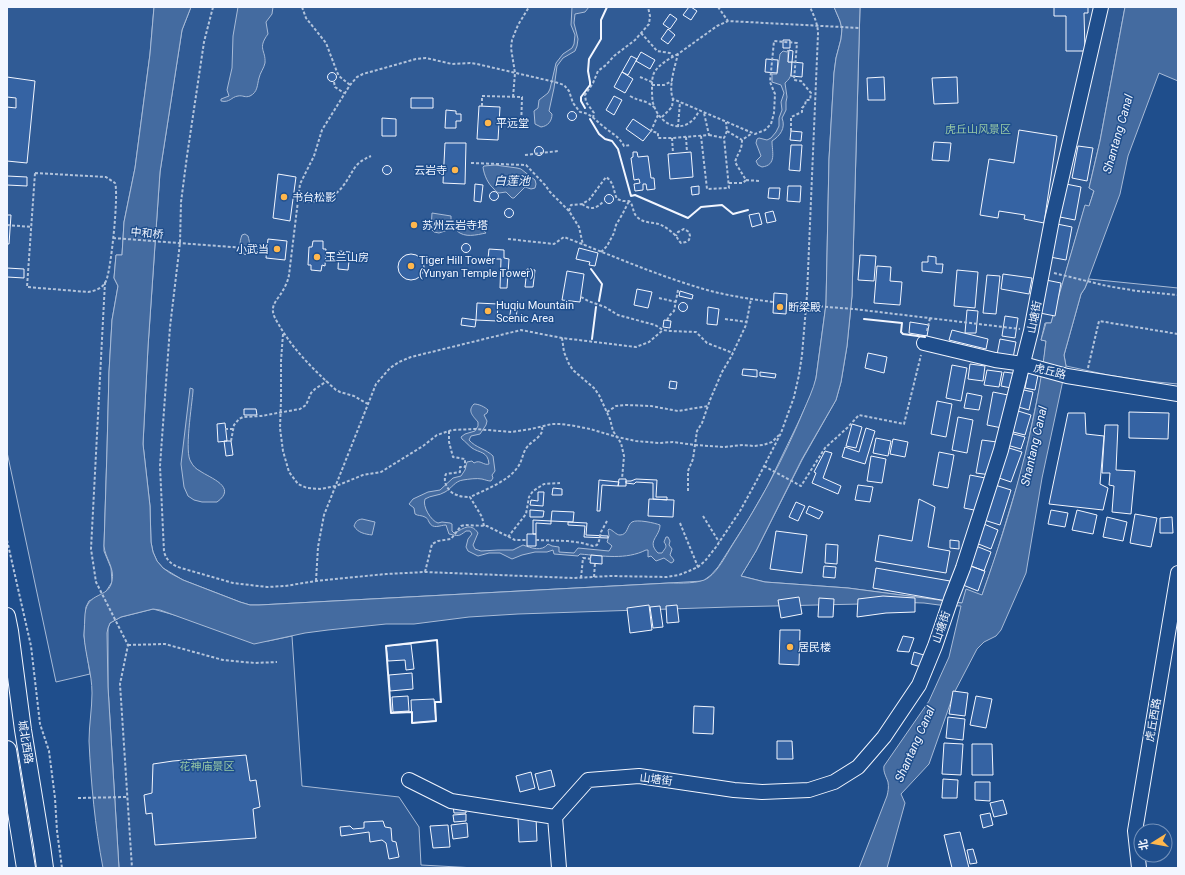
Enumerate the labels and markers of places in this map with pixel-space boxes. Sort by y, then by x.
place label: 平远堂 [496,117,529,130]
marker: 平远堂 [483,118,493,128]
place label: 云岩寺 [414,164,447,177]
marker: 云岩寺 [450,165,460,175]
place label: 书台松影 [292,191,336,204]
marker: 书台松影 [279,192,289,202]
place label: 苏州云岩寺塔 [422,219,488,232]
marker: 苏州云岩寺塔 [409,220,419,230]
place label: 小武当 [236,243,269,256]
marker: 小武当 [272,244,282,254]
place label: 玉兰山房 [325,251,369,264]
marker: 玉兰山房 [312,252,322,262]
place label: Tiger Hill Tower (Yunyan Temple Tower) [419,254,534,280]
marker: Tiger Hill Tower (Yunyan Temple Tower) [406,261,416,271]
place label: Huqiu Mountain Scenic Area [496,299,574,325]
place label: 断梁殿 [788,301,821,314]
marker: 断梁殿 [775,302,785,312]
marker: Huqiu Mountain Scenic Area [483,306,493,316]
place label: 居民楼 [798,641,831,654]
marker: 居民楼 [785,642,795,652]

